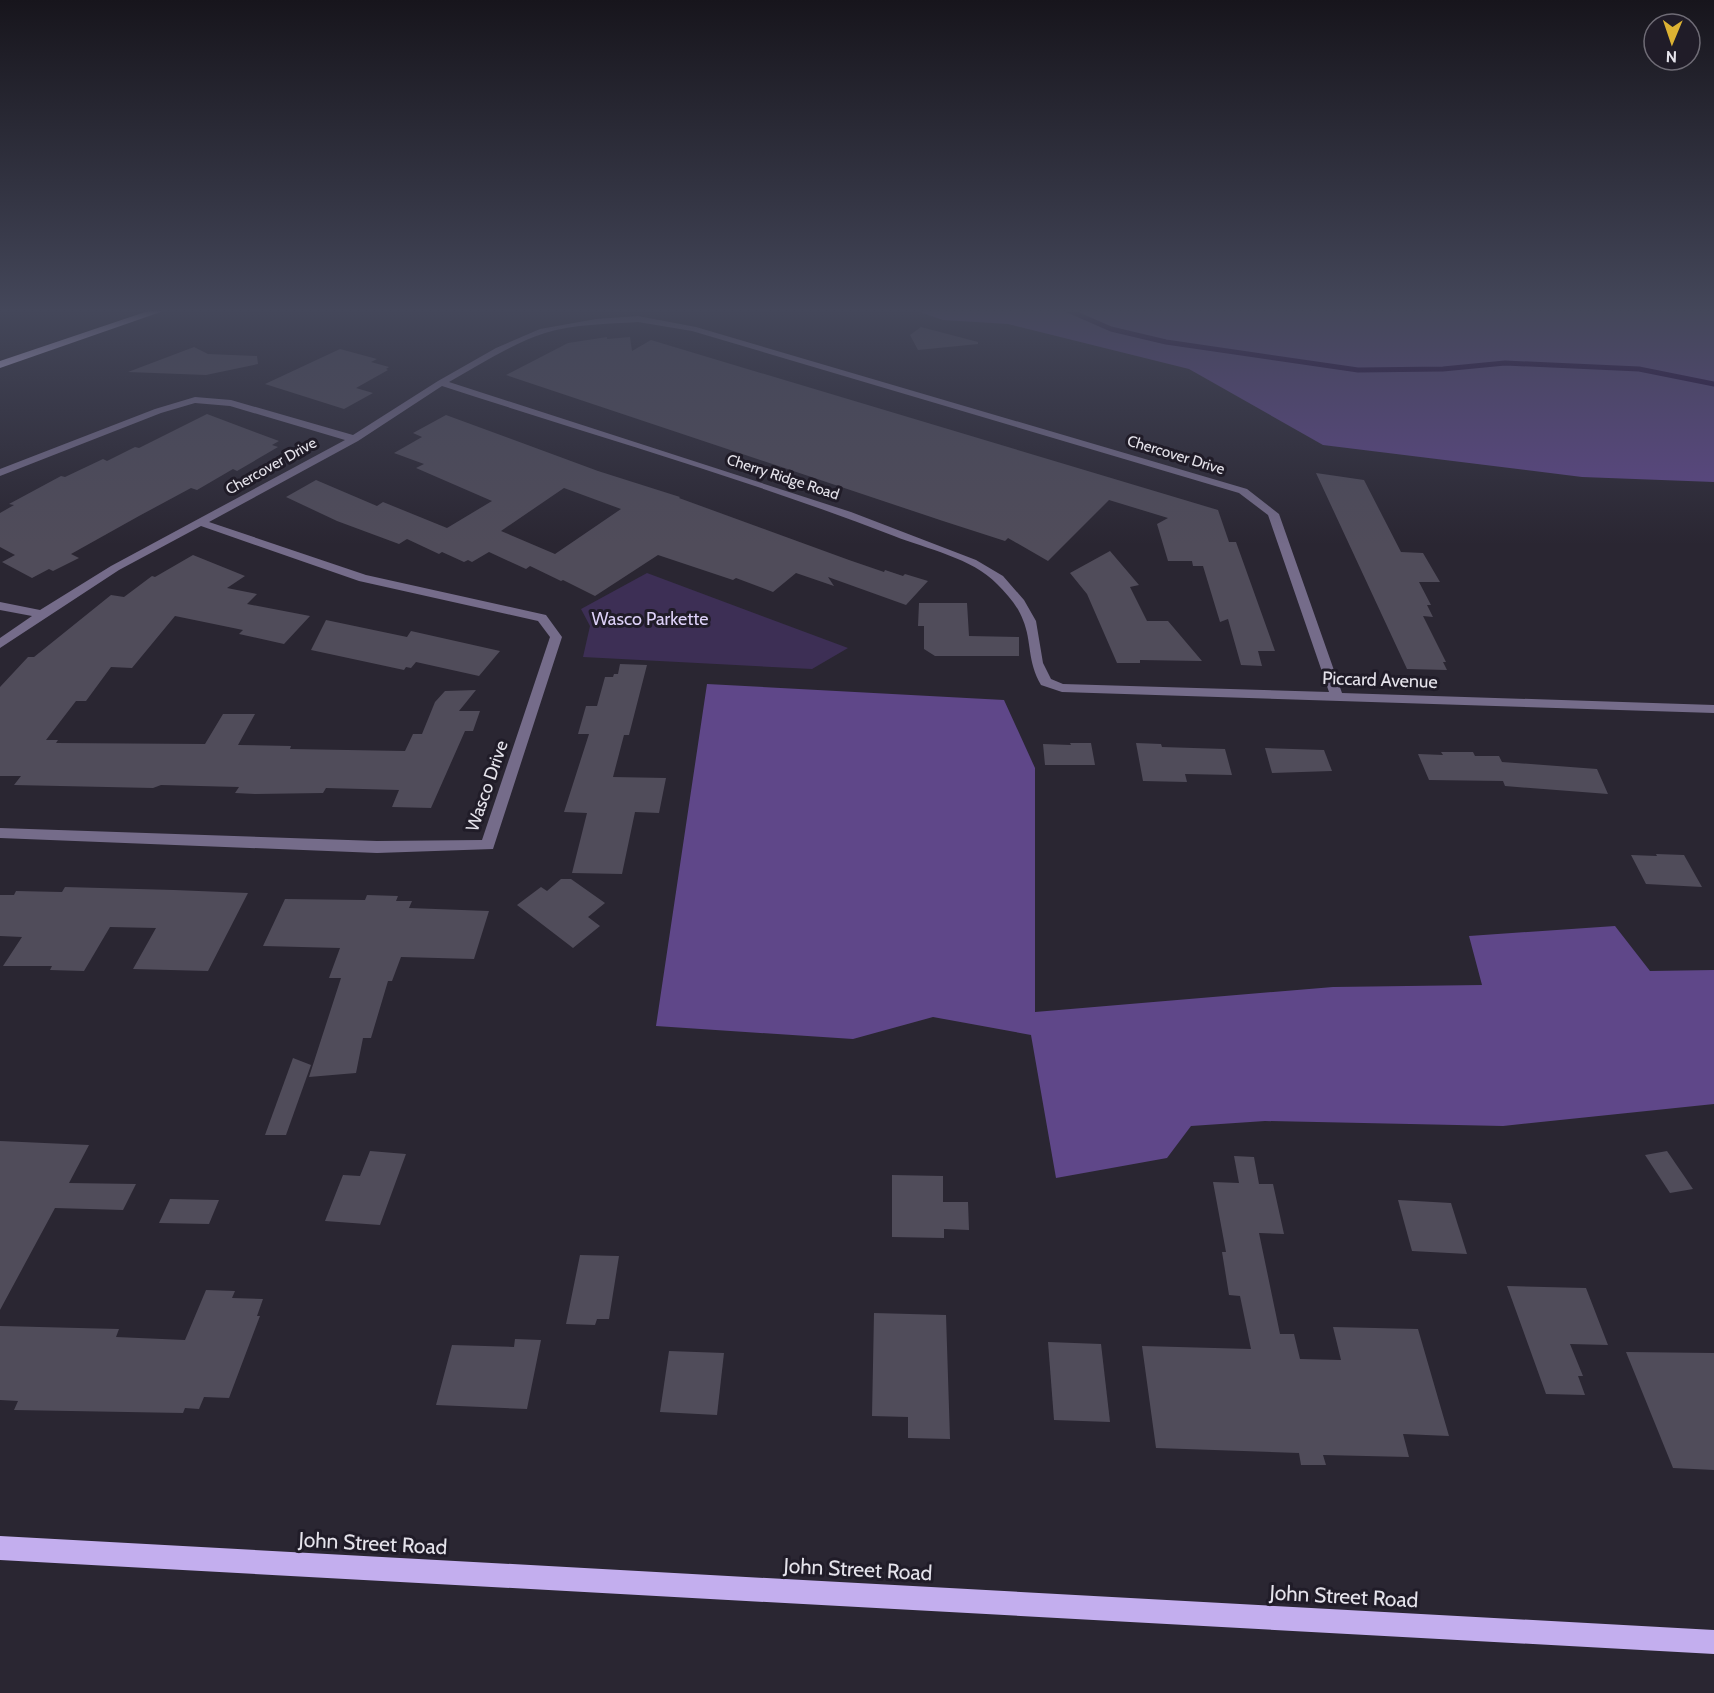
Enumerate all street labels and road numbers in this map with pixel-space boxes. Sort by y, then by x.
street label: Chercover Drive [1125,432,1227,478]
street label: Chercover Drive [222,433,320,498]
street label: Cherry Ridge Road [725,450,841,504]
street label: Piccard Avenue [1322,667,1438,693]
street label: Wasco Drive [461,738,513,834]
street label: John Street Road [297,1527,448,1559]
street label: John Street Road [782,1553,933,1585]
street label: John Street Road [1268,1580,1419,1612]

